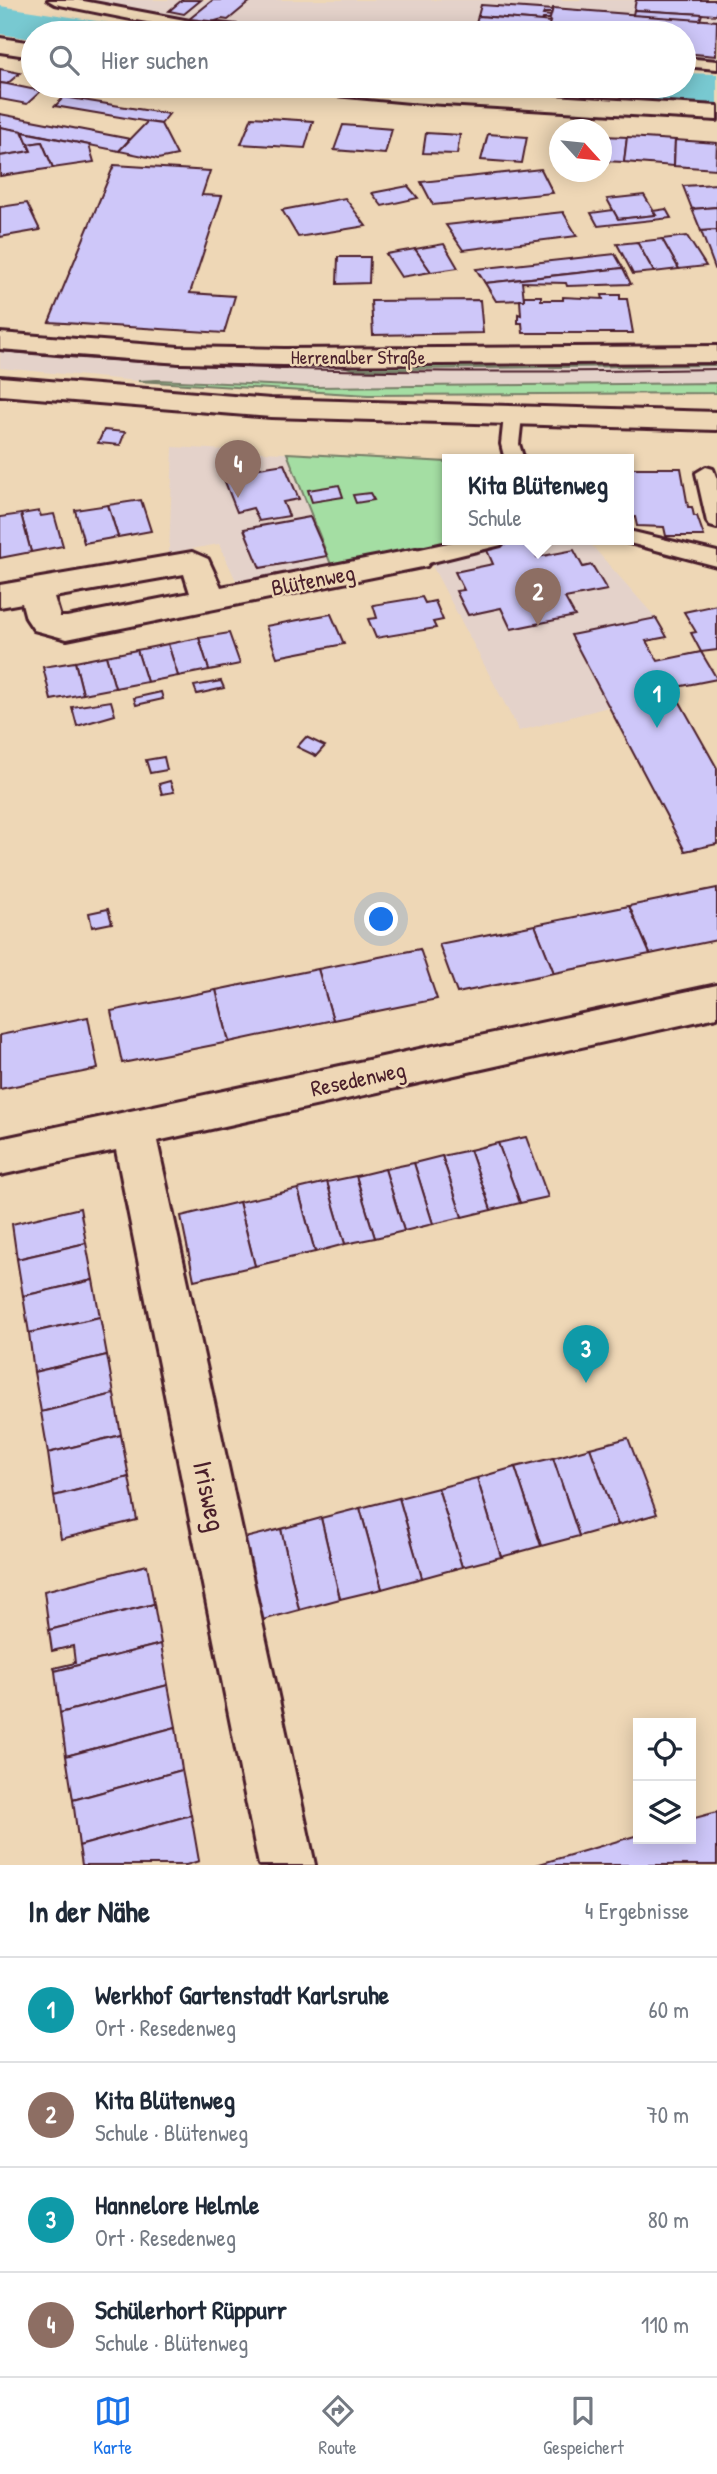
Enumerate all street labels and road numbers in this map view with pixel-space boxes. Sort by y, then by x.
street label: Herrenalber Straße [291,344,426,370]
street label: Blütenweg [268,556,357,603]
street label: Resedenweg [308,1053,408,1104]
street label: Irisweg [184,1457,236,1535]

